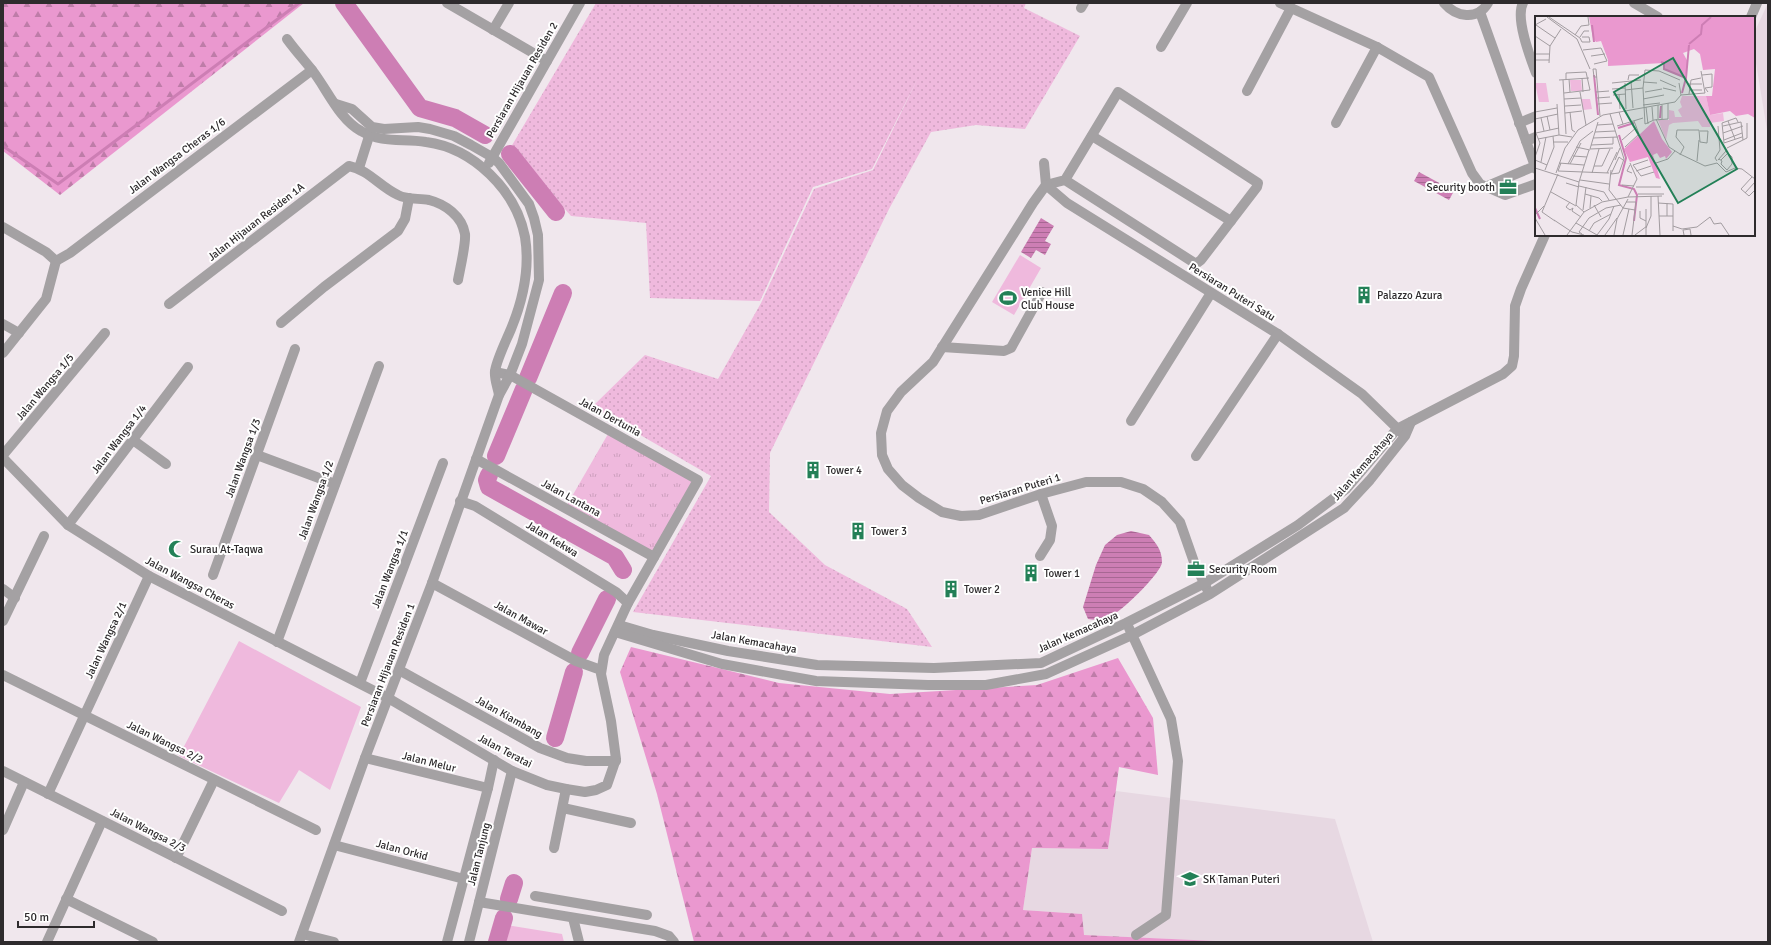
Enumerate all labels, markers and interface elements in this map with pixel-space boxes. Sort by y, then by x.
inset map [1535,16,1755,236]
street label: Persiaran Hijauan Residen 2 [484,20,560,140]
street label: Jalan Wangsa Cheras 1/6 [126,115,228,197]
office icon: Security booth [1498,177,1518,197]
street label: Jalan Hijauan Residen 1A [205,180,307,264]
place label: Security booth [1427,181,1495,194]
street label: Persiaran Puteri Satu [1186,260,1278,324]
building icon: Palazzo Azura [1354,285,1374,305]
place label: Venice Hill Club House [1021,286,1074,312]
sports icon: Venice Hill Club House [998,288,1018,308]
place label: Palazzo Azura [1377,289,1443,302]
street label: Jalan Wangsa 1/5 [13,351,77,423]
street label: Jalan Dertunia [577,395,644,440]
street label: Jalan Wangsa 1/4 [89,402,149,476]
street label: Jalan Wangsa 1/3 [223,417,263,499]
street label: Jalan Kemacahaya [1330,429,1397,503]
street label: Jalan Wangsa 1/2 [296,459,336,541]
building icon: Tower 4 [803,460,823,480]
place label: Tower 4 [826,464,862,477]
street label: Persiaran Puteri 1 [978,471,1062,507]
street label: Jalan Lantana [539,476,603,520]
street label: Jalan Kekwa [524,518,581,560]
building icon: Tower 3 [848,521,868,541]
place label: Tower 3 [871,525,907,538]
street label: Jalan Wangsa 1/1 [369,528,411,610]
mosque icon: Surau At-Taqwa [167,539,187,559]
place label: Surau At-Taqwa [190,543,264,556]
street label: Jalan Wangsa Cheras [143,554,237,612]
office icon: Security Room [1186,559,1206,579]
building icon: Tower 1 [1021,563,1041,583]
place label: Security Room [1209,563,1277,576]
place label: Tower 1 [1044,567,1080,580]
building icon: Tower 2 [941,579,961,599]
place label: Tower 2 [964,583,1000,596]
street label: Jalan Mawar [492,598,550,638]
street label: Jalan Wangsa 2/1 [83,600,129,680]
street label: Persiaran Hijauan Residen 1 [358,601,418,729]
street label: Jalan Kemacahaya [1036,608,1121,656]
street label: Jalan Kemacahaya [710,628,798,656]
street label: Jalan Kiambang [473,693,545,741]
street label: Jalan Wangsa 2/2 [125,718,205,766]
street label: Jalan Teratai [476,731,534,771]
street label: Jalan Melur [401,749,457,775]
street label: Jalan Wangsa 2/3 [108,805,188,855]
street label: Jalan Tanjung [465,821,493,887]
street label: Jalan Orkid [375,837,429,863]
school or university icon: SK Taman Puteri [1180,869,1200,889]
place label: SK Taman Puteri [1203,873,1280,886]
scale bar [18,903,94,929]
text: 50 m [24,910,49,925]

